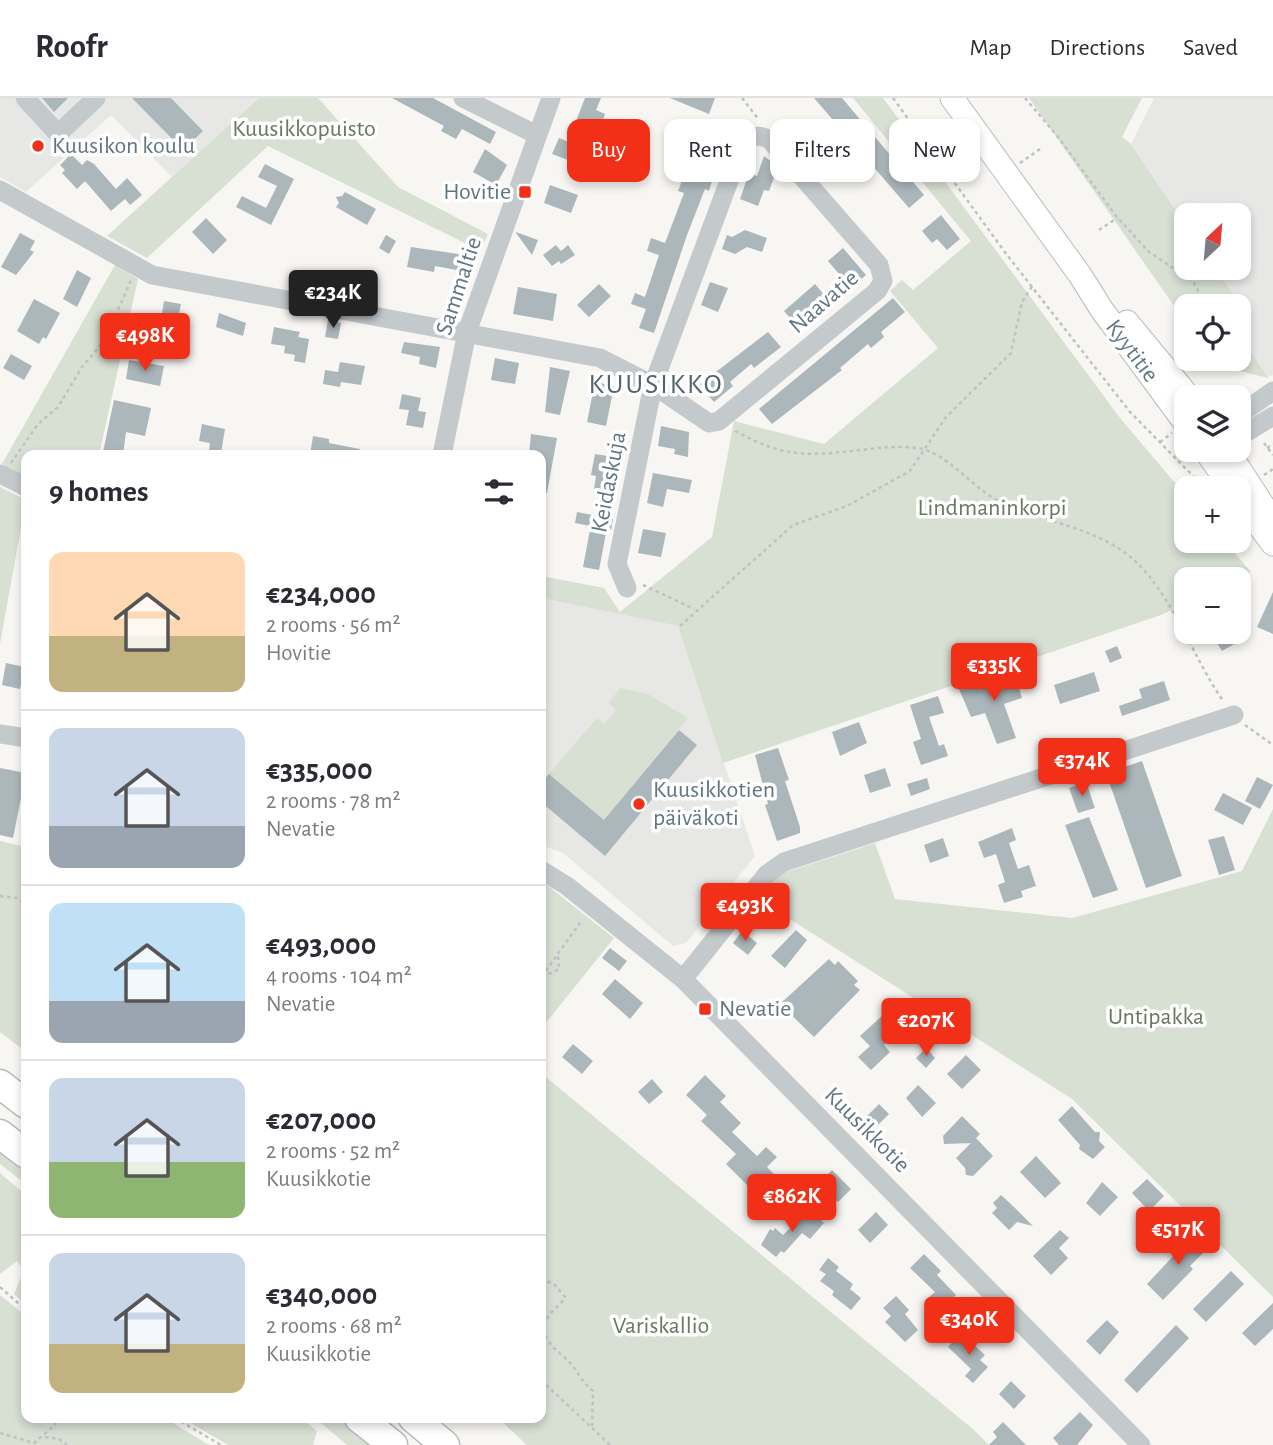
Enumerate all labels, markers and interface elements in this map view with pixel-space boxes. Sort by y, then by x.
text: Roofr [35,31,108,64]
text: Map [969,36,1011,60]
text: Directions [1049,36,1145,60]
text: Saved [1183,36,1238,60]
park label: Kuusikkopuisto [232,117,376,141]
chip: Buy [567,119,650,182]
chip: Rent [664,119,756,182]
chip: Filters [770,119,875,182]
chip: New [889,119,980,182]
place label: Kuusikon koulu [52,134,195,158]
marker: Kuusikon koulu [30,138,46,154]
place label: Hovitie [443,180,511,204]
marker: Hovitie [517,184,533,200]
north arrow [1174,203,1251,280]
map controls [1174,203,1251,644]
street label: Sammaltie [432,234,486,338]
street label: Naavatie [785,266,863,338]
pin: €234K [284,271,382,330]
text: €234K [305,281,361,304]
button: locate [1174,294,1251,371]
pin: €498K [96,314,194,373]
street label: Kyytitie [1101,315,1163,387]
text: €498K [116,324,174,347]
district label: KUUSIKKO [589,371,723,399]
button: layers [1174,385,1251,462]
street label: Keidaskuja [587,429,631,535]
icon: filters [480,473,518,511]
button: + [1174,476,1251,553]
text: 9 homes [49,477,149,507]
park label: Lindmaninkorpi [917,496,1067,520]
button: − [1174,567,1251,644]
text: €234,000 [266,579,376,609]
icon: home [105,580,189,664]
text: 2 rooms · 56 m² [266,614,400,637]
text: Hovitie [266,642,331,665]
pin: €335K [945,644,1043,703]
text: €335K [967,654,1021,677]
pin: €374K [1033,738,1131,798]
text: €374K [1054,749,1110,772]
text: €335,000 [266,755,373,785]
icon: home [105,756,189,840]
place label: Kuusikkotien päiväkoti [653,778,775,830]
text: 2 rooms · 78 m² [266,790,401,813]
marker: Kuusikkotien päiväkoti [631,796,647,812]
text: Nevatie [266,818,335,841]
pin: €493K [696,884,794,943]
text: €493K [717,894,773,917]
text: €493,000 [266,930,376,960]
icon: home [105,931,189,1015]
text: 4 rooms · 104 m² [266,965,412,988]
text: Nevatie [266,993,335,1016]
place label: Nevatie [719,997,791,1021]
pin: €207K [877,998,975,1058]
marker: Nevatie [697,1001,713,1017]
park label: Untipakka [1108,1005,1204,1029]
text: €207K [898,1009,954,1032]
street label: Kuusikkotie [820,1083,914,1177]
text: €207,000 [266,1105,377,1135]
icon: home [105,1106,189,1190]
text: 2 rooms · 52 m² [266,1140,400,1163]
text: Kuusikkotie [266,1168,371,1191]
pin: €862K [743,1174,841,1234]
text: €862K [763,1185,821,1208]
pin: €517K [1129,1208,1227,1267]
text: €517K [1152,1218,1204,1241]
text: €340,000 [266,1280,377,1310]
icon: home [105,1281,189,1365]
pin: €340K [920,1298,1018,1357]
text: €340K [940,1308,998,1331]
park label: Variskallio [613,1314,709,1338]
text: 2 rooms · 68 m² [266,1315,402,1338]
text: Kuusikkotie [266,1343,371,1366]

